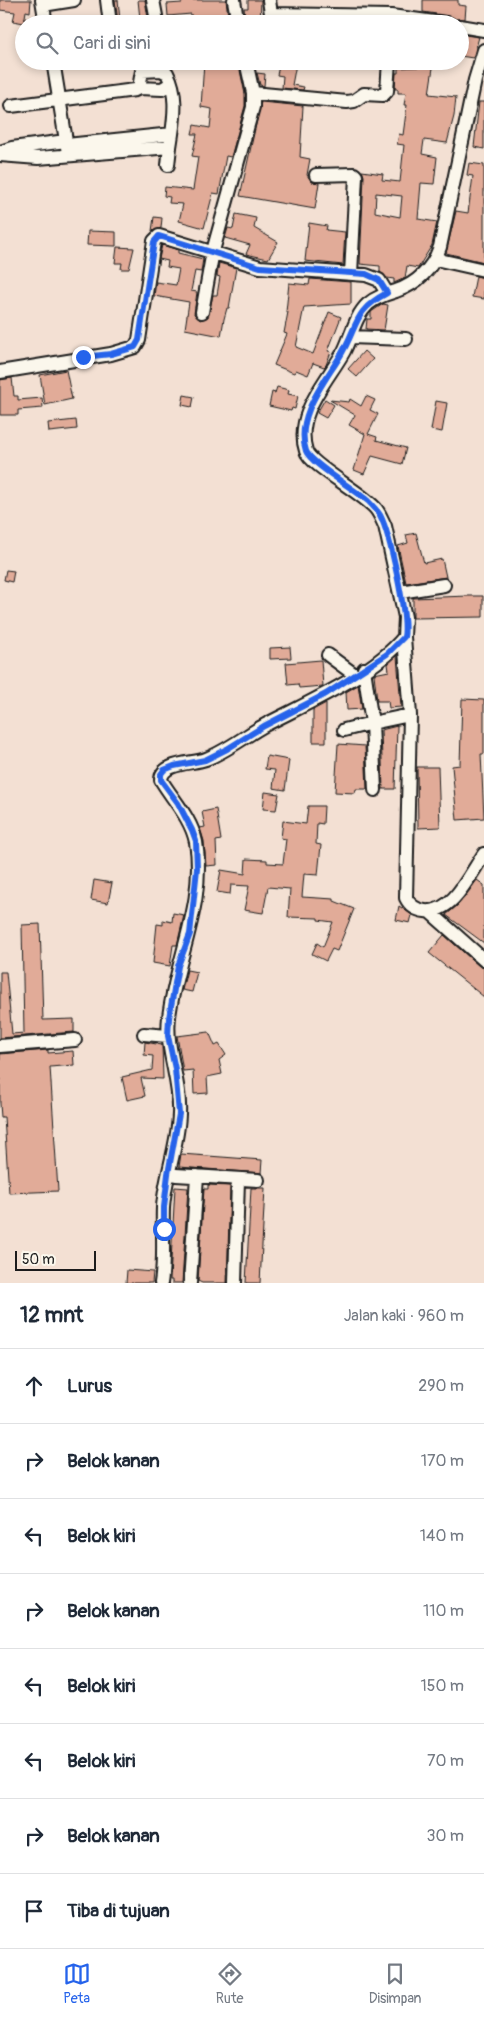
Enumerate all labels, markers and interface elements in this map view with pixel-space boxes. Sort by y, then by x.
search box [15,15,469,70]
icon: search [33,29,61,57]
text: Cari di sini [73,31,150,55]
route end [72,346,95,369]
route start [153,1218,176,1241]
scale bar [15,1248,96,1271]
text: 50 m [22,1251,55,1268]
text: 12 mnt [20,1302,83,1329]
text: Jalan kaki · 960 m [344,1306,464,1326]
icon: ahead [20,1372,48,1400]
text: Lurus [67,1374,112,1398]
text: 290 m [418,1376,464,1396]
icon: right [20,1447,48,1475]
text: Belok kanan [67,1449,160,1473]
text: 170 m [421,1451,464,1471]
icon: left [20,1522,48,1550]
text: Belok kiri [67,1524,135,1548]
text: 140 m [420,1526,464,1546]
icon: right [20,1597,48,1625]
text: Belok kanan [67,1599,160,1623]
text: 110 m [423,1601,464,1621]
icon: left [20,1672,48,1700]
text: Belok kiri [67,1674,135,1698]
text: 150 m [420,1676,464,1696]
icon: left [20,1747,48,1775]
text: Belok kiri [67,1749,135,1773]
text: 70 m [427,1751,464,1771]
icon: right [20,1822,48,1850]
text: Belok kanan [67,1824,160,1848]
text: 30 m [426,1826,464,1846]
icon: arrive [20,1897,48,1925]
text: Tiba di tujuan [67,1899,170,1923]
tab: Peta [63,1960,91,2007]
tab: Rute [216,1960,244,2007]
tab: Disimpan [369,1960,421,2007]

